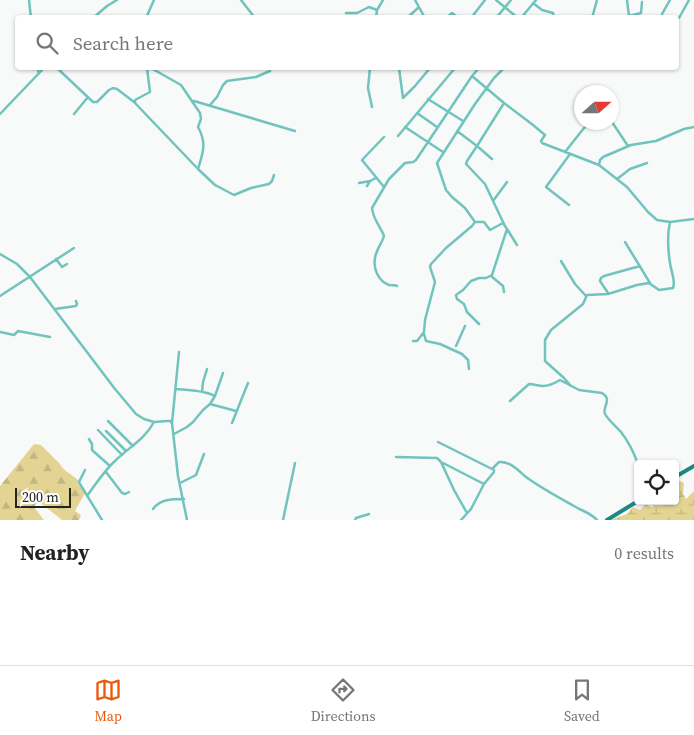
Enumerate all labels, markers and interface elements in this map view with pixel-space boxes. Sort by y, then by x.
search box [15,15,679,70]
icon: search [33,29,61,57]
text: Search here [73,30,173,56]
north arrow [574,85,619,130]
map controls [634,460,679,505]
button: locate [634,460,679,505]
scale bar [15,485,71,508]
text: 200 m [22,487,59,507]
text: Nearby [20,538,90,567]
text: 0 results [614,542,674,564]
tab: Map [94,676,122,726]
tab: Directions [311,676,375,726]
tab: Saved [564,676,600,726]

